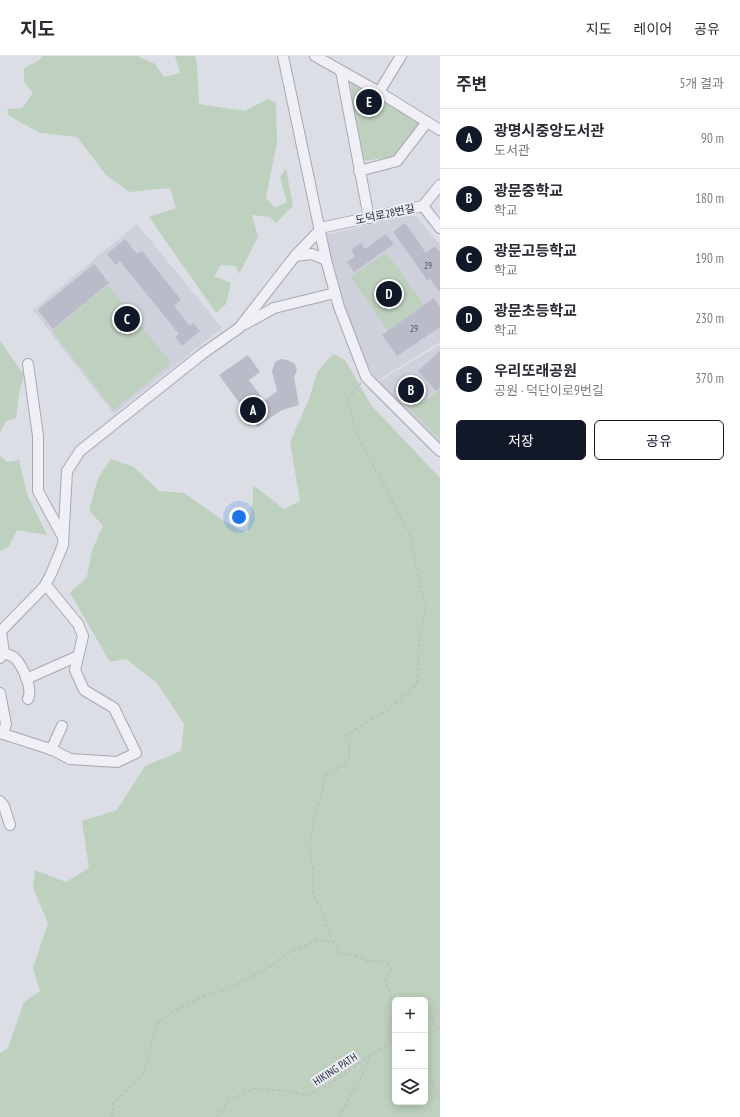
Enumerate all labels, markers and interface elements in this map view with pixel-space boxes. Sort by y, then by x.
text: 지도 [20,17,55,41]
text: 지도 [586,20,612,38]
text: 레이어 [634,20,672,38]
text: 공유 [694,20,720,38]
text: 주변 [456,73,487,95]
text: 5개 결과 [680,75,724,92]
pin: E [356,87,382,117]
text: 광명시중앙도서관 [494,121,604,140]
text: A [466,130,472,147]
text: 90 m [701,130,724,147]
text: 도서관 [494,142,530,159]
text: 광문중학교 [494,181,563,200]
text: B [466,190,472,207]
text: 180 m [695,190,724,207]
street label: 도덕로28번길 [354,201,416,227]
text: 학교 [494,202,518,219]
text: 광문고등학교 [494,241,577,260]
text: C [466,250,472,267]
text: 190 m [695,250,724,267]
house number: 29 [424,260,432,271]
text: 학교 [494,262,518,279]
pin: D [376,279,402,309]
text: 광문초등학교 [494,301,577,320]
pin: C [114,304,140,334]
text: D [466,310,472,327]
text: 230 m [695,310,724,327]
text: 학교 [494,322,518,339]
house number: 29 [410,323,418,334]
text: 우리또래공원 [494,361,577,380]
text: E [466,370,472,387]
text: 370 m [695,370,724,387]
pin: B [398,375,424,405]
text: 공원 · 덕단이로9번길 [494,382,604,399]
pin: A [240,395,266,425]
button: 저장 [456,420,586,460]
button: 공유 [594,420,724,460]
your location [229,507,249,527]
map controls [392,997,428,1105]
button: + [392,997,428,1033]
button: − [392,1033,428,1069]
street label: HIKING PATH [310,1049,360,1088]
button: layers [392,1069,428,1105]

